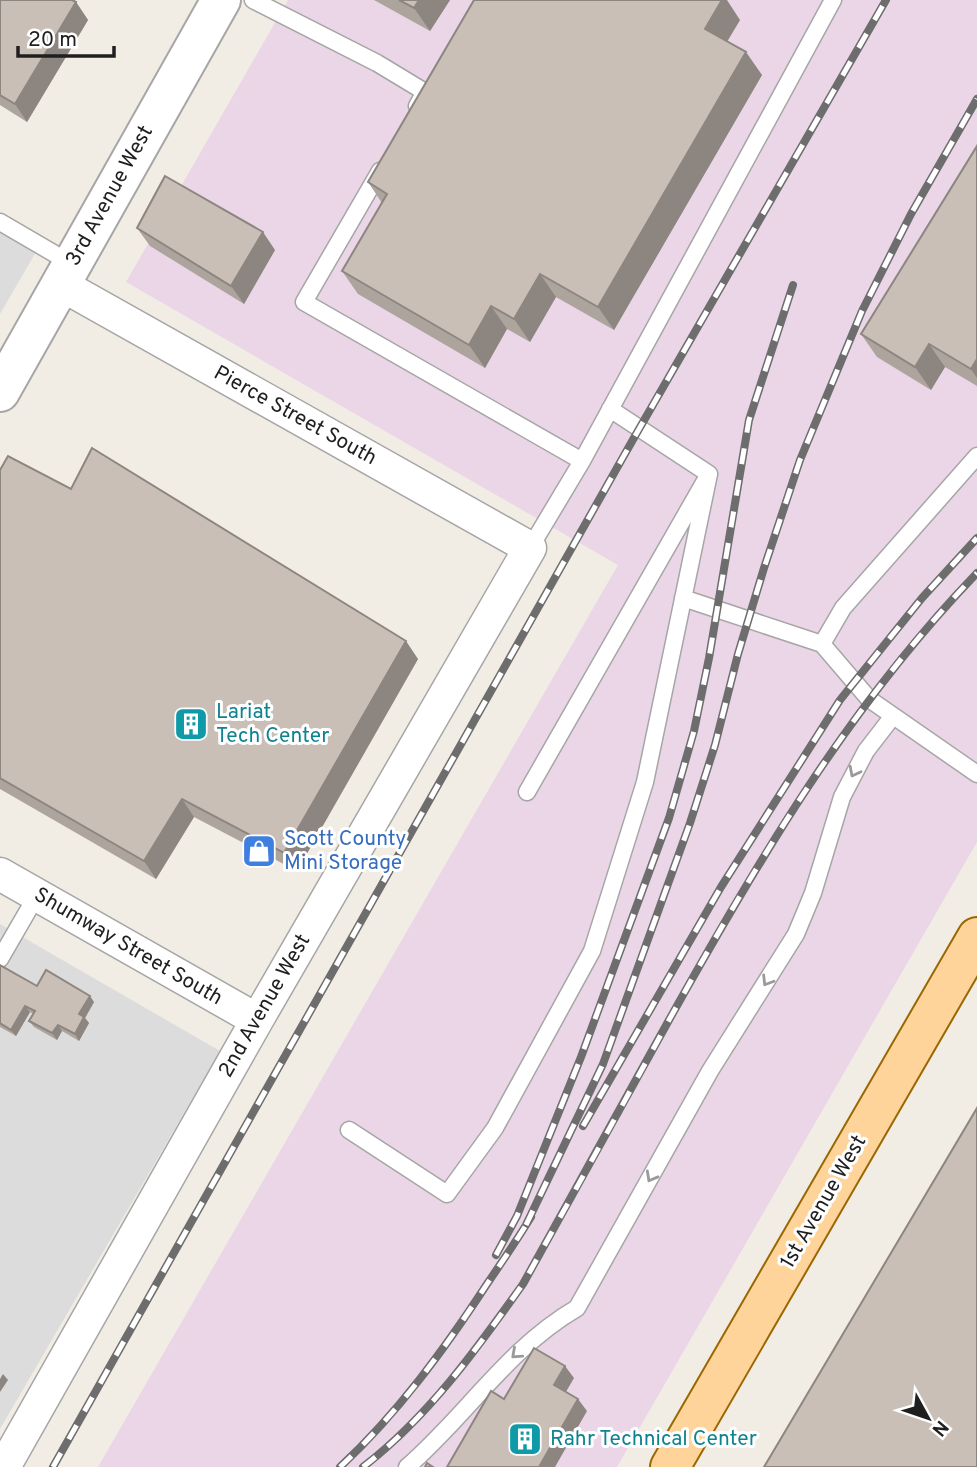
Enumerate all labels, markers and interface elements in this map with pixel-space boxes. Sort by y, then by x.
scale bar [18,14,114,58]
text: 20 m [28,27,77,54]
street label: 3rd Avenue West [60,121,160,271]
street label: Pierce Street South [209,360,381,472]
place label: Lariat Tech Center [216,699,329,750]
building icon: Lariat Tech Center [172,705,210,743]
one-way arrow [849,765,863,778]
place label: Scott County Mini Storage [284,826,406,877]
shop icon: Scott County Mini Storage [240,832,278,870]
street label: Shumway Street South [29,882,227,1012]
street label: 2nd Avenue West [213,929,317,1083]
one-way arrow [763,973,776,986]
street label: 1st Avenue West [775,1130,873,1274]
one-way arrow [646,1169,659,1182]
one-way arrow [511,1346,524,1358]
north arrow [893,1383,963,1453]
text: N [926,1415,953,1441]
building icon: Rahr Technical Center [506,1420,544,1458]
place label: Rahr Technical Center [550,1426,757,1453]

